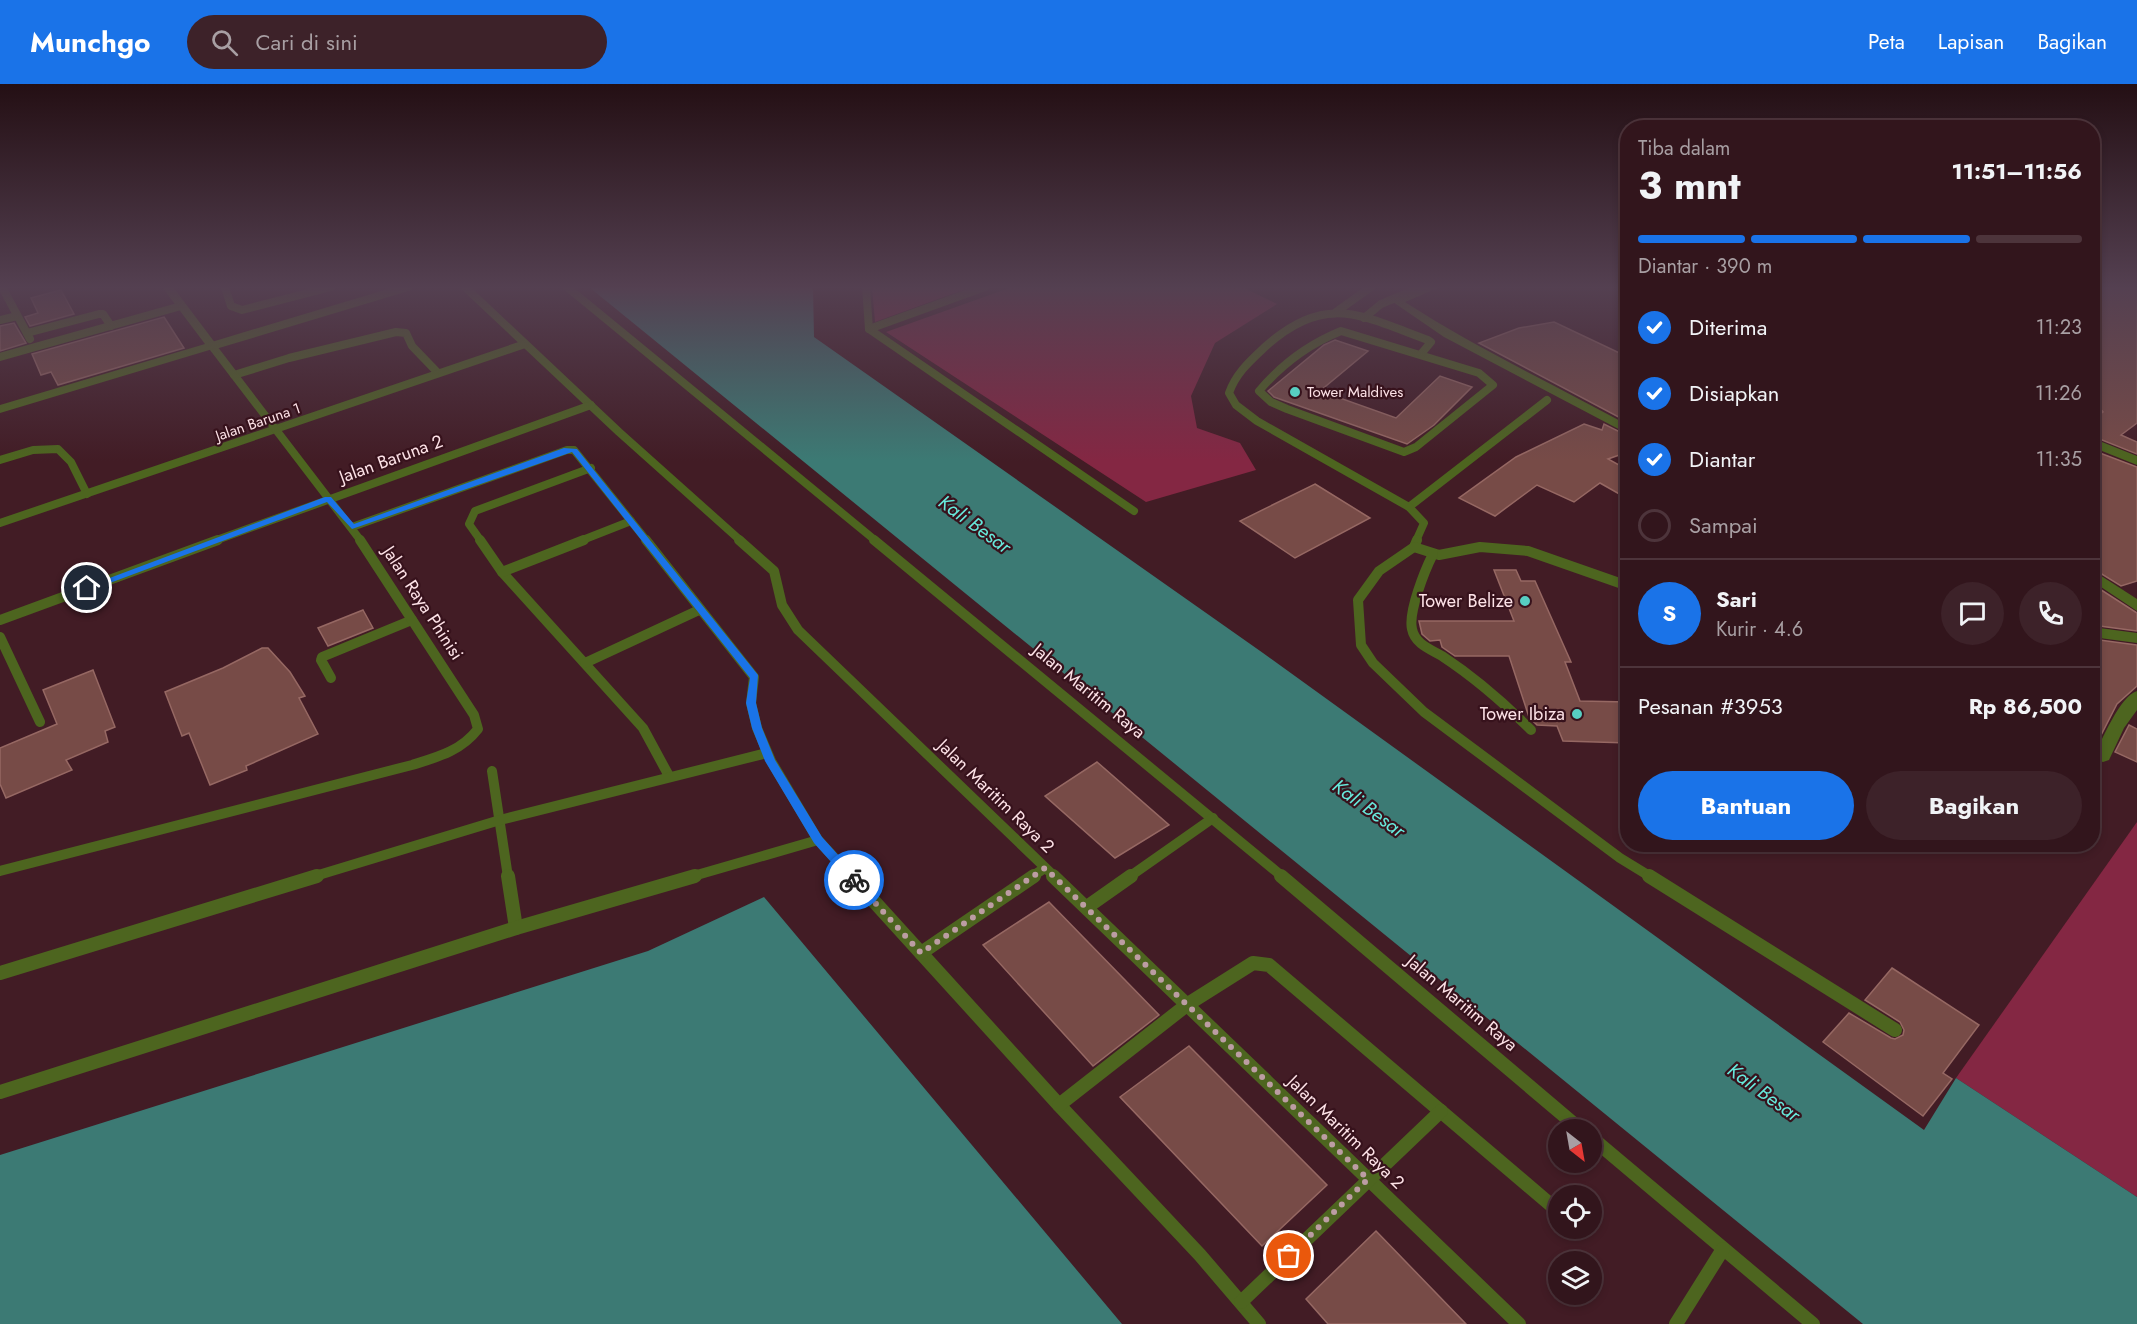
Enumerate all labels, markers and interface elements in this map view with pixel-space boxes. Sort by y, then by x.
search box [187,15,607,69]
text: Munchgo [30,22,151,63]
icon: search [208,26,241,59]
text: Cari di sini [256,26,358,58]
text: Peta [1868,27,1905,57]
text: Lapisan [1938,27,2004,57]
text: Bagikan [2037,27,2107,57]
text: Tiba dalam [1638,134,1730,163]
text: 11:51–11:56 [1951,155,2082,187]
text: 3 mnt [1638,157,1741,214]
text: Diantar · 390 m [1638,252,1772,281]
icon: check [1638,311,1671,344]
text: Diterima [1689,311,1767,343]
text: 11:23 [2036,313,2082,342]
icon: check [1638,377,1671,410]
text: Disiapkan [1689,377,1779,409]
text: 11:26 [2035,379,2082,408]
place label: Tower Maldives [1307,381,1403,403]
marker: Tower Maldives [1288,385,1302,399]
street label: Jalan Baruna 1 [211,397,304,448]
street label: Jalan Baruna 2 [334,428,447,490]
icon: check [1638,443,1671,476]
text: Diantar [1689,443,1755,475]
text: 11:35 [2036,445,2082,474]
water label: Kali Besar [932,488,1018,562]
text: Sampai [1689,509,1758,541]
street label: Jalan Raya Phinisi [375,539,470,665]
pin [61,562,112,613]
icon: home [70,571,103,604]
button: chat [1941,582,2004,645]
button: phone [2019,582,2082,645]
text: Sari [1716,583,1757,615]
place label: Tower Belize [1419,588,1513,614]
marker: Tower Belize [1518,594,1532,608]
text: S [1663,597,1676,629]
text: Kurir · 4.6 [1716,615,1803,644]
street label: Jalan Maritim Raya [1025,636,1151,745]
text: Pesanan #3953 [1638,690,1783,722]
text: Rp 86,500 [1969,690,2082,722]
place label: Tower Ibiza [1480,701,1565,727]
marker: Tower Ibiza [1570,707,1584,721]
street label: Jalan Maritim Raya 2 [930,732,1060,859]
button: Bantuan [1638,771,1854,840]
button: Bagikan [1866,771,2082,840]
water label: Kali Besar [1326,772,1412,846]
courier [824,850,884,910]
icon: bike [838,864,871,897]
street label: Jalan Maritim Raya [1399,947,1523,1057]
water label: Kali Besar [1721,1056,1807,1130]
street label: Jalan Maritim Raya 2 [1280,1068,1410,1195]
north arrow [1548,1119,1602,1173]
map controls [1548,1119,1602,1305]
button: locate [1548,1185,1602,1239]
pin [1263,1230,1314,1281]
icon: bag [1272,1239,1305,1272]
button: layers [1548,1251,1602,1305]

